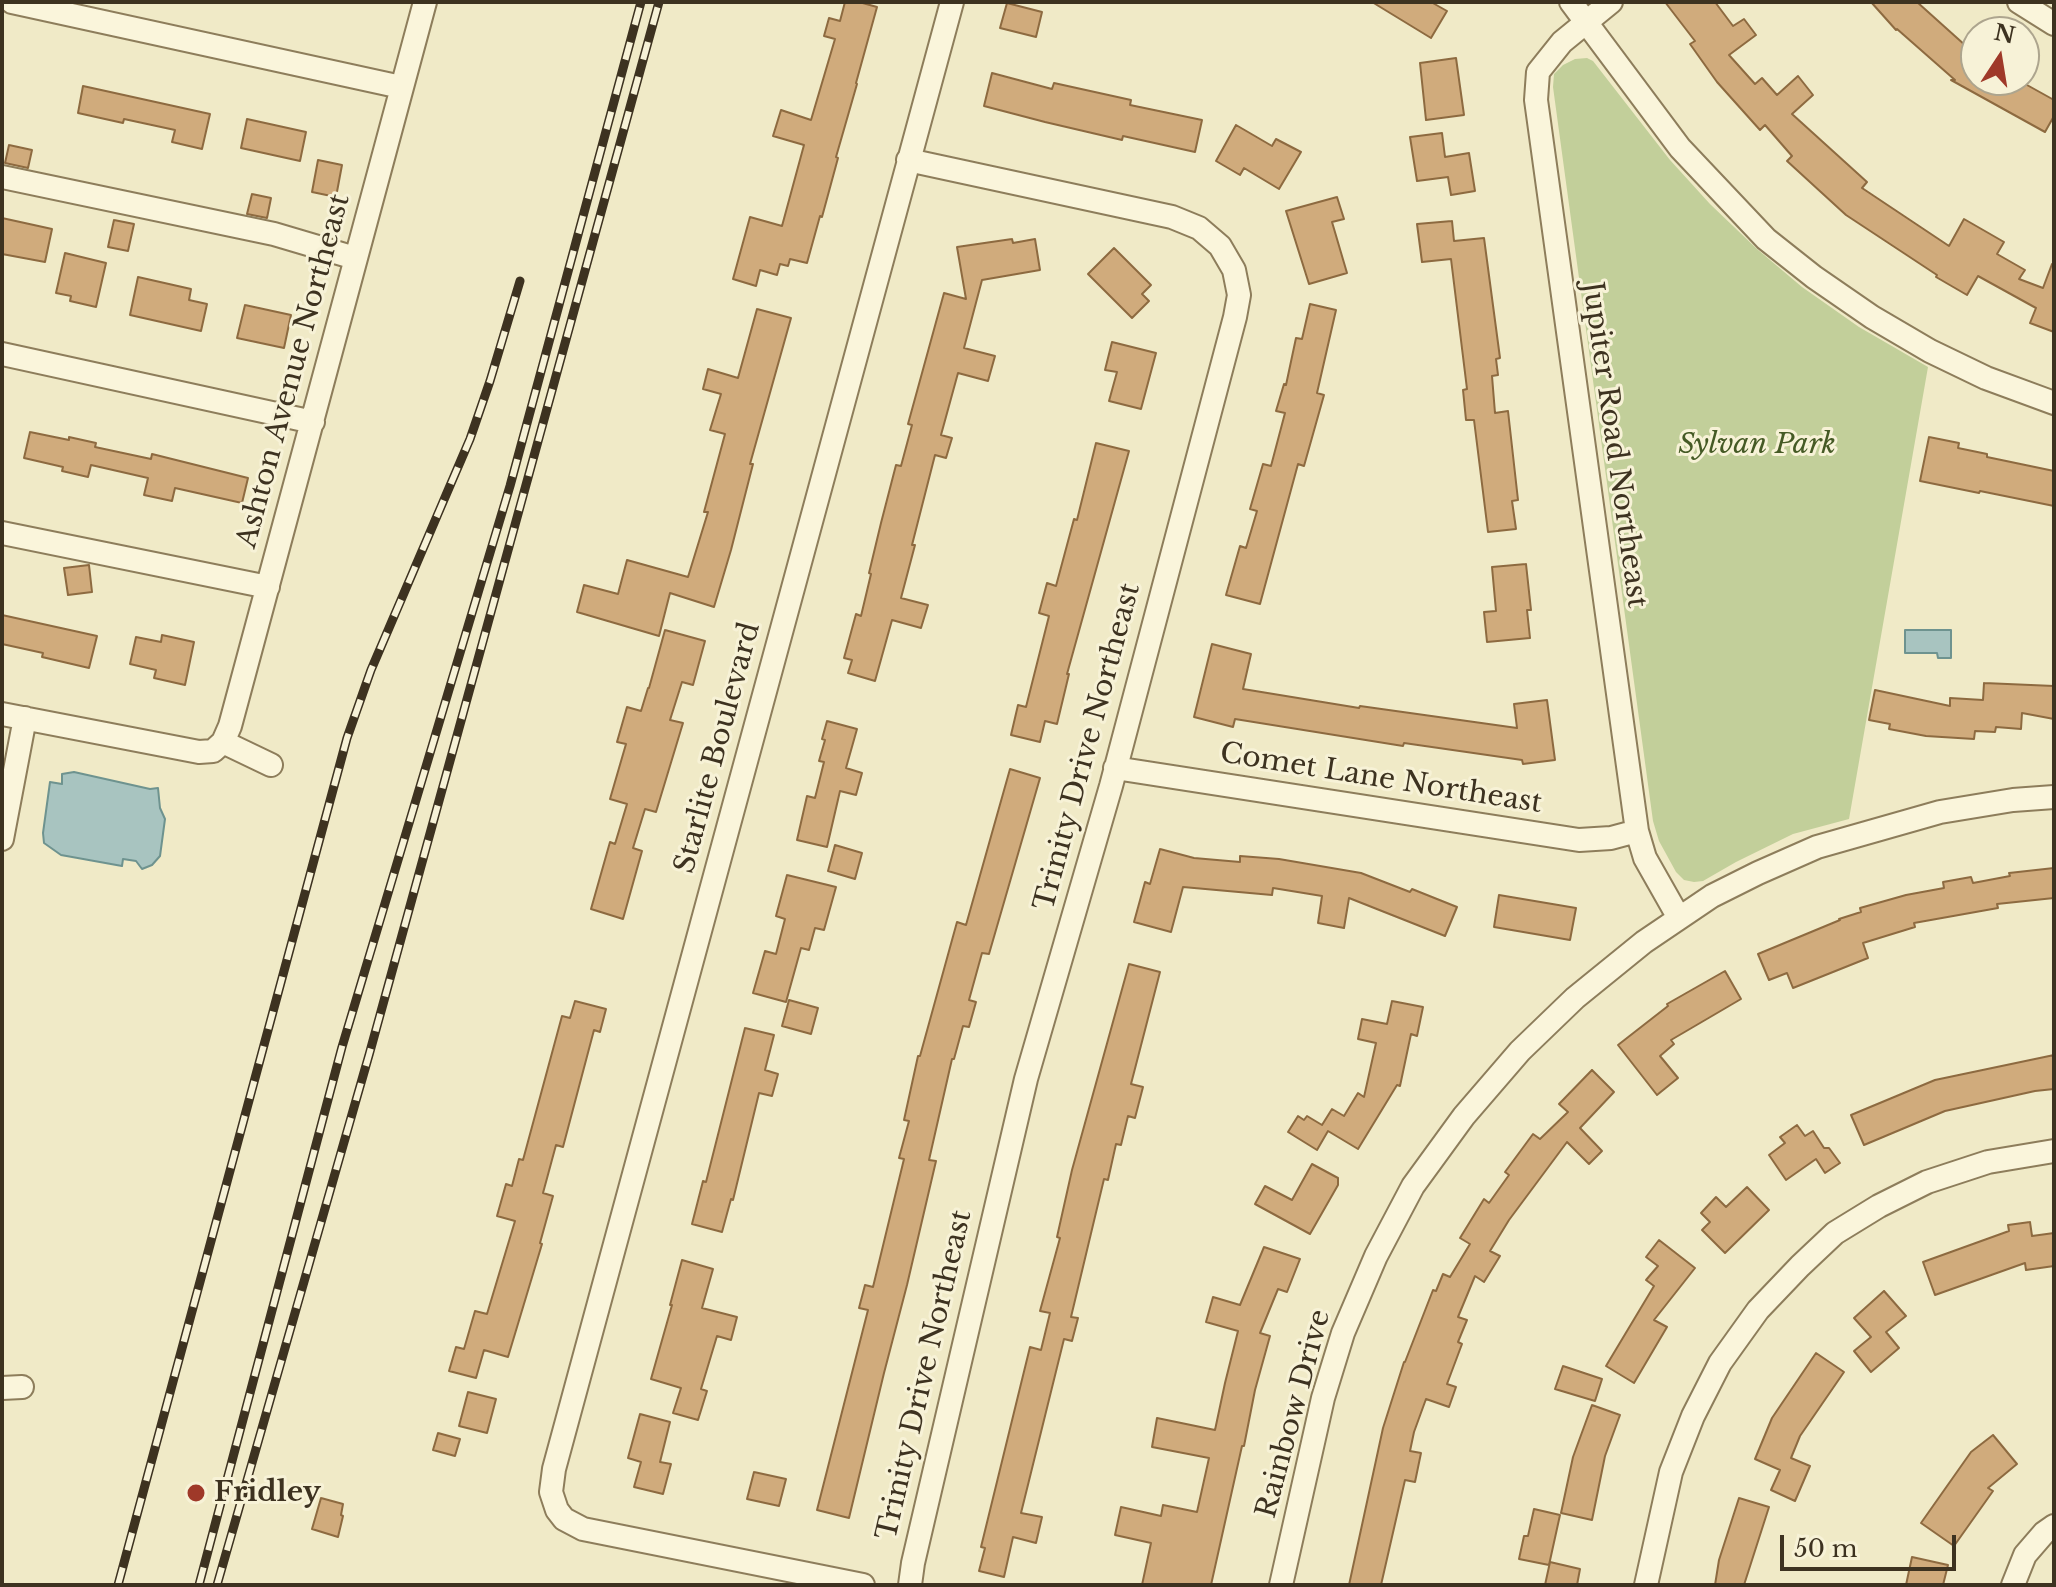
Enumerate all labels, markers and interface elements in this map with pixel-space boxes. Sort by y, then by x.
north arrow [1960,16,2040,96]
text: N [1992,19,2018,49]
street label: Ashton Avenue Northeast [231,190,357,552]
street label: Jupiter Road Northeast [1574,280,1654,610]
park label: Sylvan Park [1678,428,1836,462]
street label: Trinity Drive Northeast [1028,580,1148,914]
street label: Starlite Boulevard [668,619,768,877]
street label: Comet Lane Northeast [1218,737,1544,821]
street label: Trinity Drive Northeast [871,1207,979,1543]
street label: Rainbow Drive [1250,1306,1338,1522]
place label: Fridley [214,1476,321,1510]
marker: Fridley [185,1482,207,1504]
scale bar [1784,1519,1960,1569]
text: 50 m [1794,1534,1857,1563]

